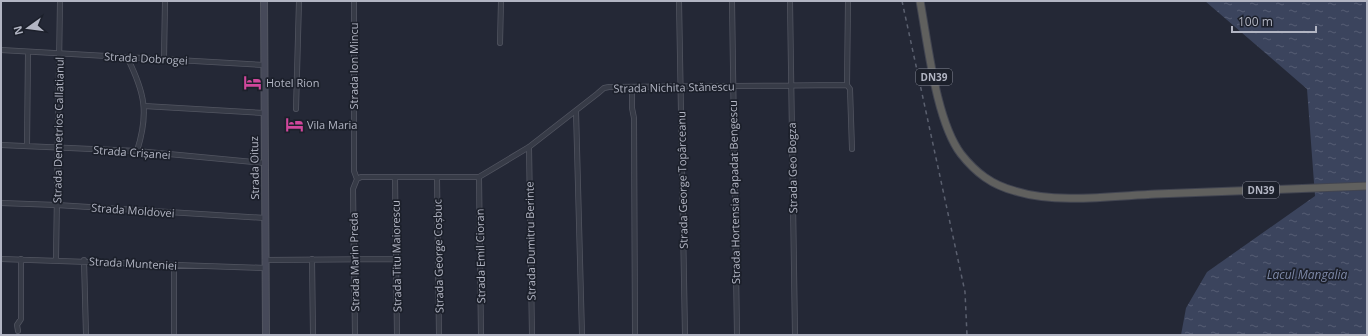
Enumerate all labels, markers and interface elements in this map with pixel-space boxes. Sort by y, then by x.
north arrow [8,8,48,48]
scale bar [1232,8,1316,34]
text: 100 m [1238,13,1273,30]
street label: Strada Ion Mincu [346,23,361,110]
text: N [9,24,26,37]
street label: Strada Dobrogei [104,48,188,68]
street label: Strada Demetrios Callatianul [49,57,67,203]
road number: DN39 [916,69,952,85]
hotel icon: Hotel Rion [243,72,263,92]
place label: Hotel Rion [266,75,319,90]
street label: Strada Nichita Stănescu [613,78,735,96]
street label: Strada Hortensia Papadat Bengescu [725,100,743,284]
street label: Strada George Topârceanu [673,111,691,249]
hotel icon: Vila Maria [284,114,304,134]
place label: Vila Maria [307,117,357,132]
street label: Strada Geo Bogza [784,122,800,214]
street label: Strada Oituz [246,136,262,200]
street label: Strada Crișanei [93,142,171,162]
street label: Strada Dumitru Berinte [521,181,539,301]
road number: DN39 [1243,182,1279,198]
street label: Strada George Coșbuc [430,199,446,313]
street label: Strada Moldovei [91,200,175,220]
street label: Strada Titu Maiorescu [388,200,404,312]
street label: Strada Emil Cioran [472,209,488,303]
street label: Strada Marin Preda [346,212,362,312]
street label: Strada Munteniei [89,253,177,273]
water label: Lacul Mangalia [1267,266,1348,283]

